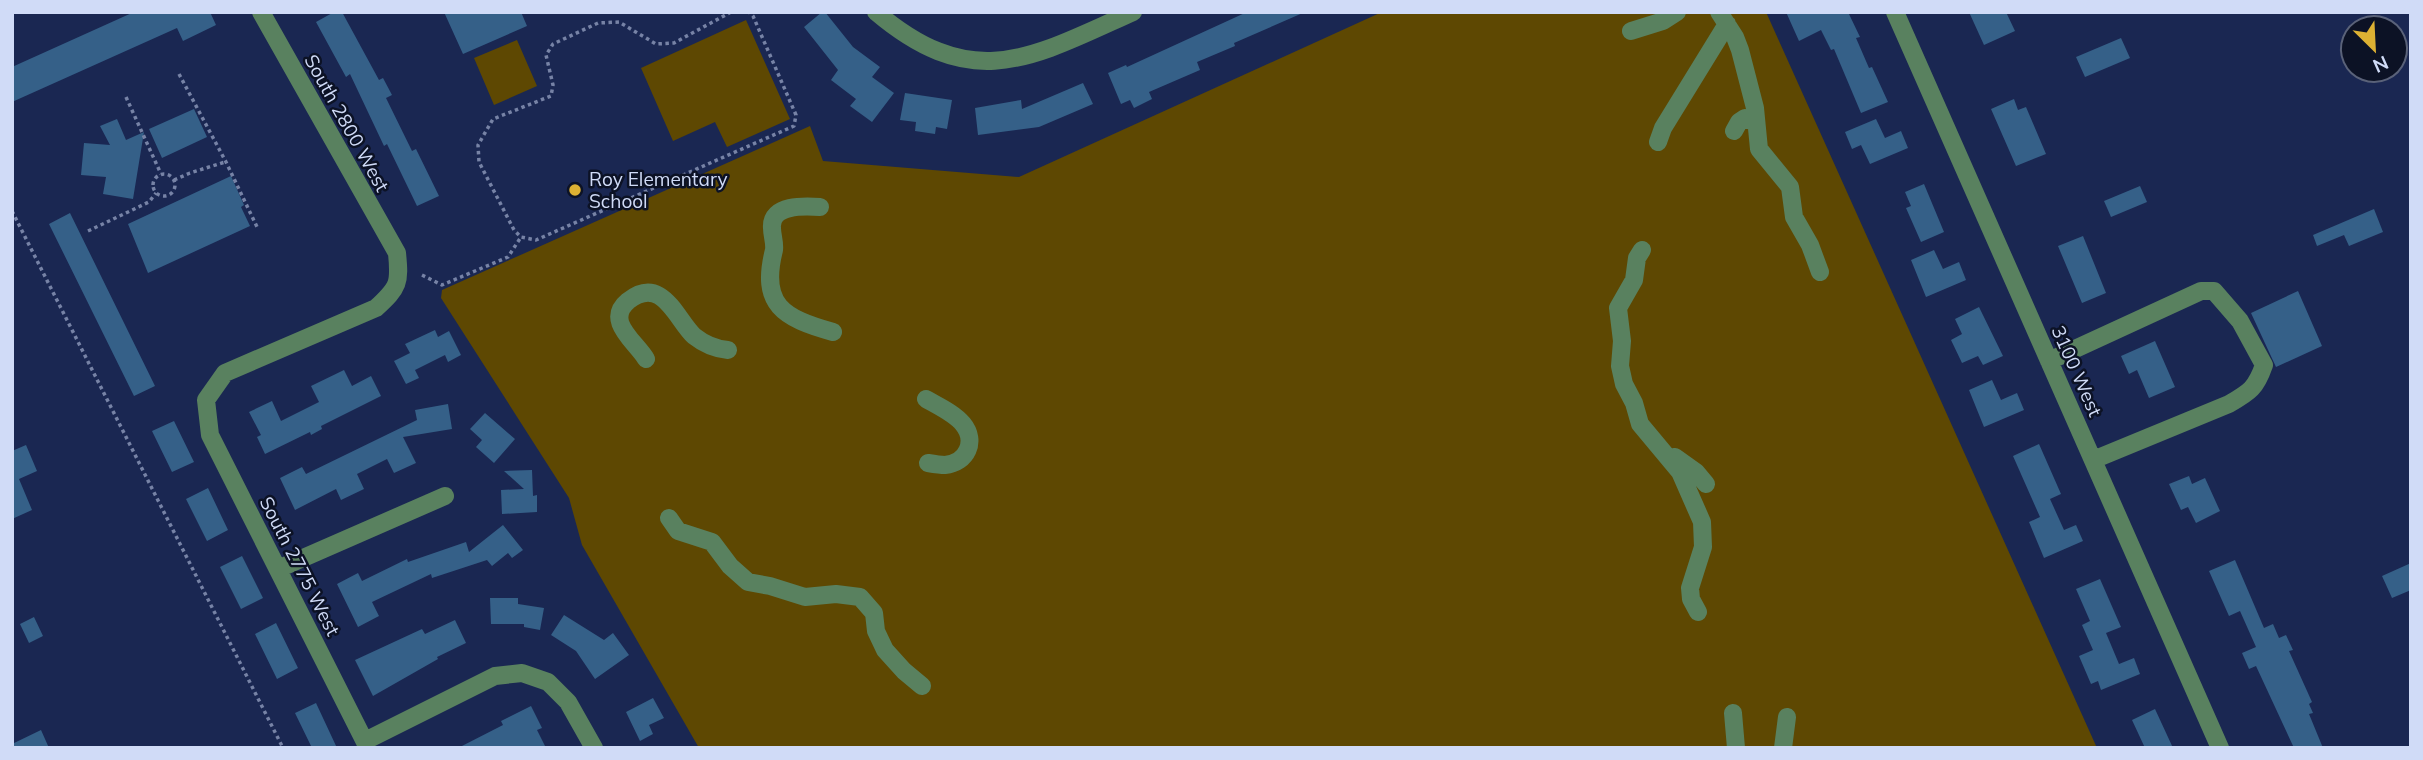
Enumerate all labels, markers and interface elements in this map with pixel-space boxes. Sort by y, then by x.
north arrow [2339,14,2409,84]
street label: South 2800 West [299,50,395,196]
text: N [2369,51,2392,78]
place label: Roy Elementary School [589,167,727,213]
marker: Roy Elementary School [567,182,583,198]
street label: 3100 West [2046,322,2108,420]
street label: South 2775 West [255,492,346,640]

